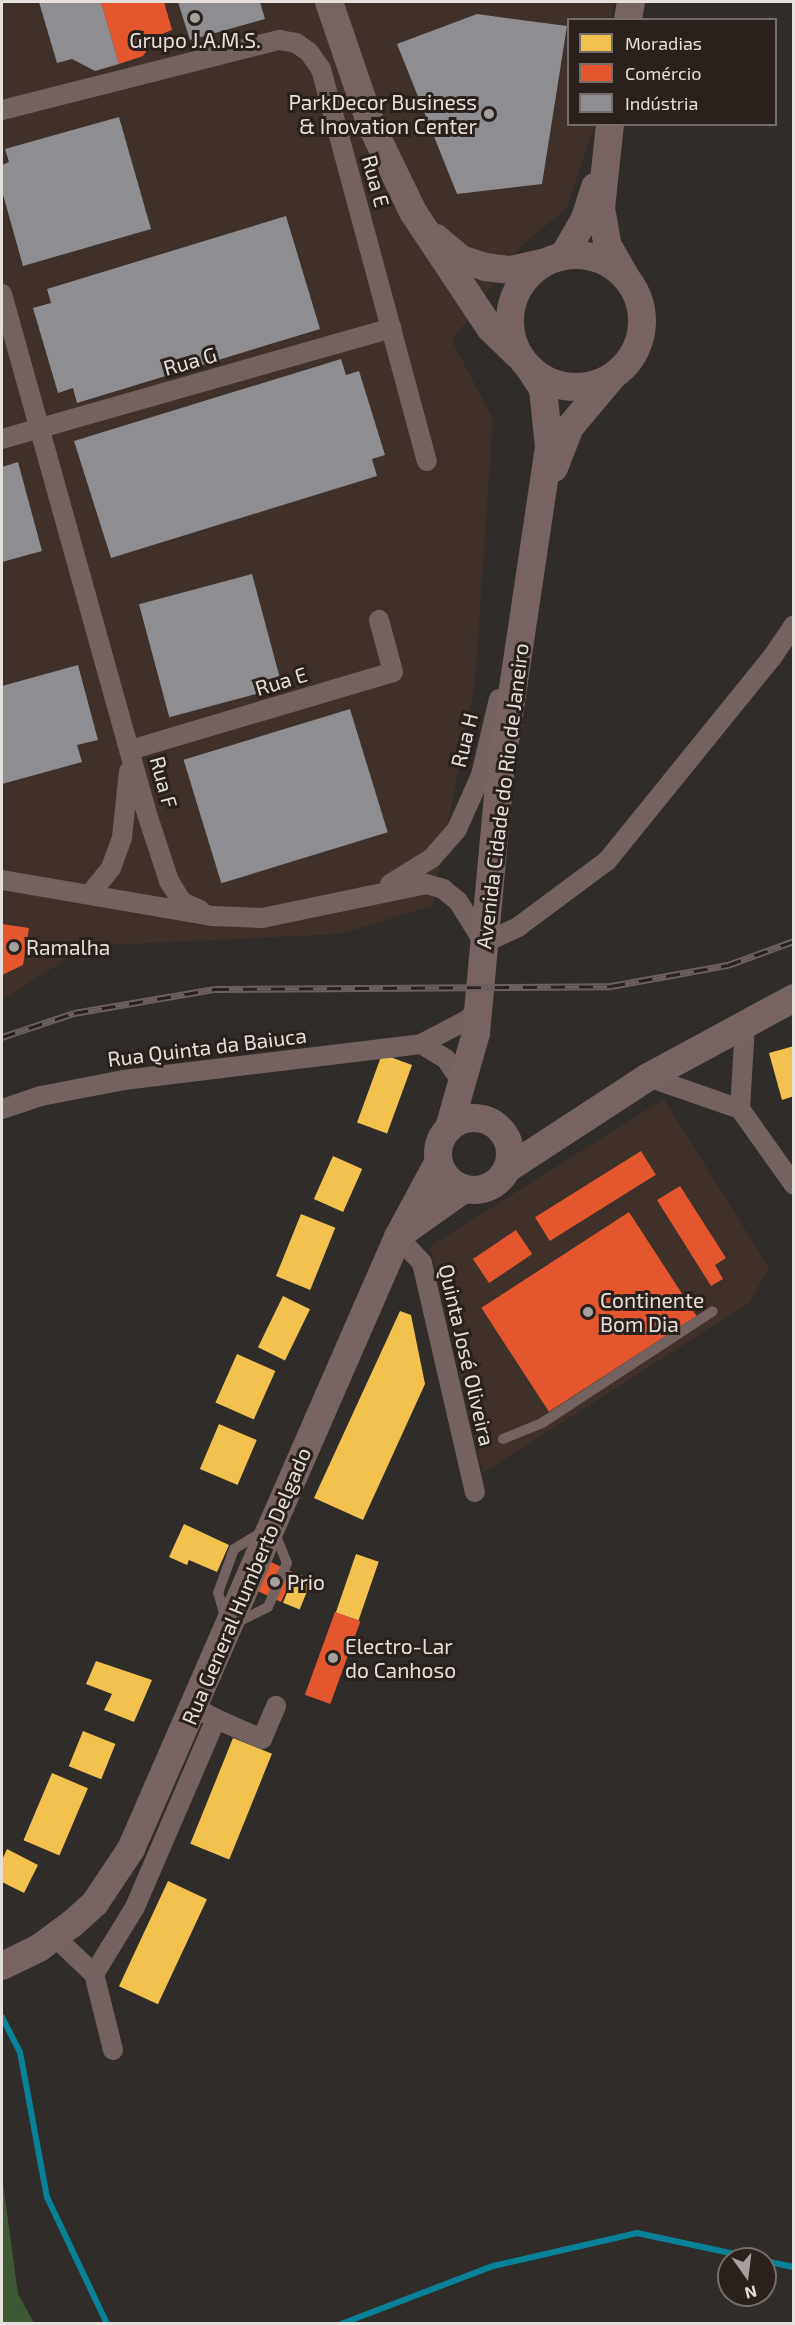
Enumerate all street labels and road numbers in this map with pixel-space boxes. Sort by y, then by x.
street label: Rua E [357,152,395,210]
street label: Rua G [160,341,220,381]
street label: Avenida Cidade do Rio de Janeiro [471,642,533,950]
street label: Rua E [252,661,310,701]
street label: Rua H [445,710,483,770]
street label: Rua F [145,753,183,811]
street label: Rua Quinta da Baiuca [106,1022,308,1072]
street label: Quinta José Oliveira [434,1261,500,1449]
street label: Rua General Humberto Delgado [176,1443,316,1729]

